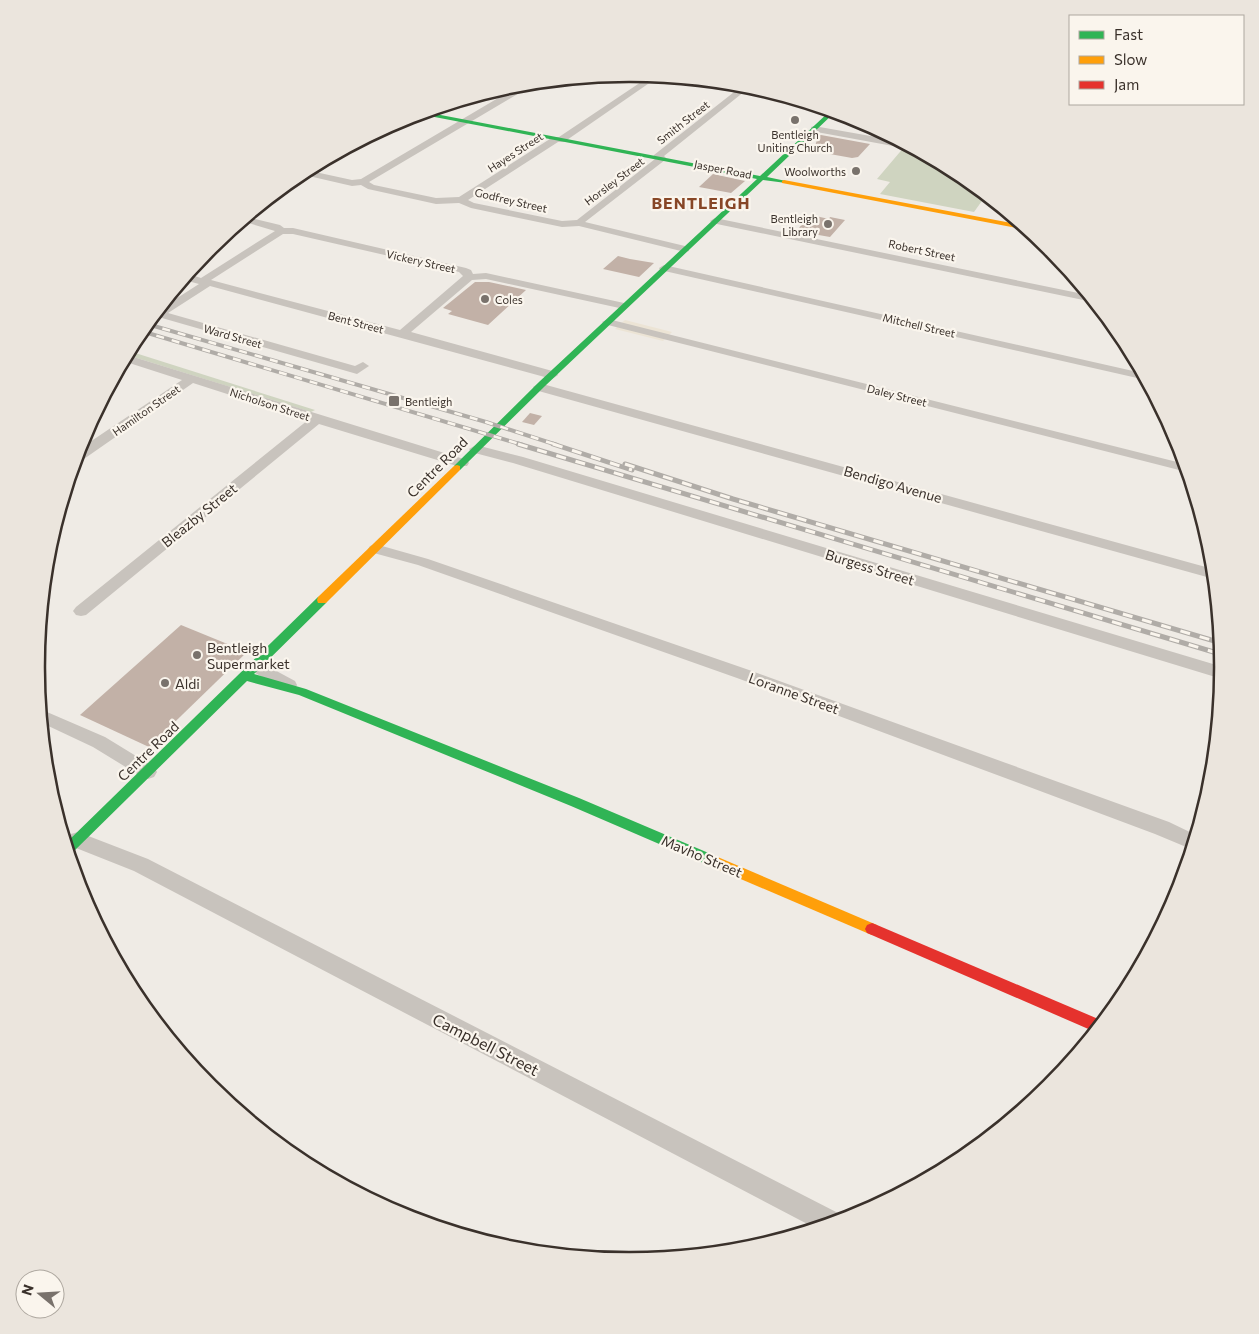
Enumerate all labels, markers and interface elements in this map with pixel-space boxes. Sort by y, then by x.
legend [1069,15,1244,105]
text: Fast [1114,25,1143,43]
text: Slow [1114,50,1147,68]
text: Jam [1114,75,1139,93]
street label: Smith Street [654,97,712,146]
marker: Bentleigh Uniting Church [789,114,801,126]
place label: Bentleigh Uniting Church [758,128,832,154]
street label: Hayes Street [485,129,546,175]
street label: Horsley Street [582,154,647,208]
street label: Jasper Road [693,157,753,182]
place label: Woolworths [784,165,846,178]
marker: Woolworths [850,165,862,177]
street label: Godfrey Street [473,185,549,215]
district label: BENTLEIGH [652,193,751,212]
place label: Bentleigh Library [771,212,818,238]
marker: Bentleigh Library [822,218,834,230]
street label: Robert Street [887,237,957,264]
street label: Vickery Street [385,247,457,275]
marker: Coles [479,293,491,305]
place label: Coles [495,293,523,306]
street label: Bent Street [327,308,386,336]
street label: Mitchell Street [881,310,957,340]
street label: Ward Street [202,321,264,351]
street label: Daley Street [866,381,929,409]
street label: Hamilton Street [110,382,183,438]
street label: Nicholson Street [228,385,312,423]
marker: Bentleigh [387,394,401,408]
place label: Bentleigh [405,395,452,408]
street label: Centre Road [403,433,471,501]
street label: Bendigo Avenue [842,462,944,506]
street label: Bleazby Street [158,479,240,551]
street label: Burgess Street [823,545,917,589]
place label: Bentleigh Supermarket [207,639,290,672]
marker: Bentleigh Supermarket [191,649,203,661]
street label: Loranne Street [747,669,842,717]
place label: Aldi [175,675,200,692]
marker: Aldi [159,677,171,689]
street label: Centre Road [114,717,182,785]
street label: Mavho Street [659,831,745,881]
street label: Campbell Street [430,1009,543,1079]
north arrow [15,1269,65,1319]
text: N [17,1282,37,1297]

